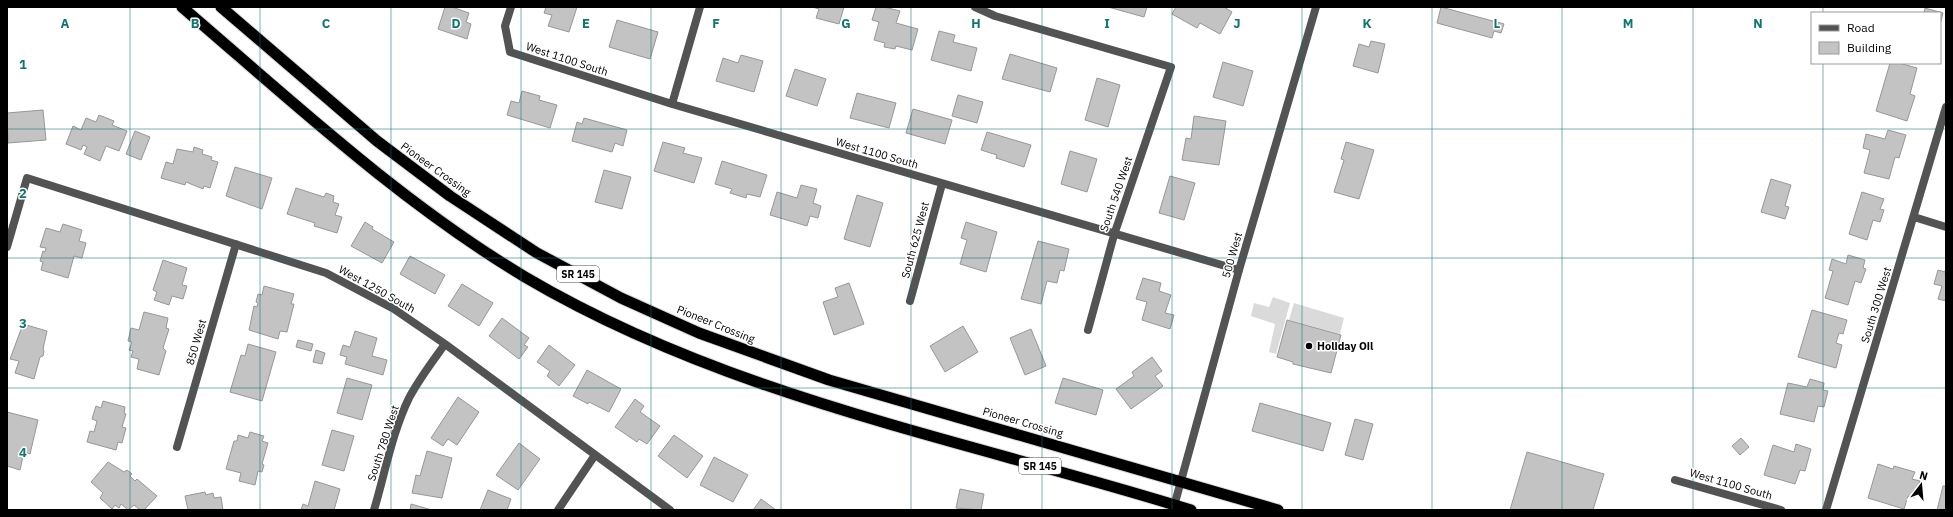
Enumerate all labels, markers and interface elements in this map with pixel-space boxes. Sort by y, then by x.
legend [1811,12,1941,64]
text: A [61,15,70,32]
text: B [191,15,200,32]
text: C [322,15,331,32]
text: D [451,15,461,32]
text: E [582,15,590,32]
text: F [712,15,720,32]
text: G [841,15,851,32]
text: H [971,15,981,32]
text: I [1104,15,1110,32]
text: J [1233,15,1241,32]
text: K [1362,15,1372,32]
text: L [1494,15,1501,32]
text: M [1623,15,1633,32]
text: N [1753,15,1763,32]
text: Road [1847,20,1875,35]
street label: West 1100 South [524,39,610,79]
text: Building [1847,40,1892,55]
text: 1 [19,56,27,73]
street label: West 1100 South [834,135,920,171]
street label: Pioneer Crossing [398,139,474,199]
street label: South 540 West [1097,154,1135,233]
text: 2 [19,185,27,202]
street label: South 625 West [898,200,932,280]
street label: 500 West [1219,230,1245,280]
street label: West 1250 South [336,262,418,316]
street label: South 300 West [1858,265,1894,345]
road number: SR 145 [557,266,599,282]
street label: Pioneer Crossing [675,302,757,346]
text: 3 [19,315,27,332]
street label: 850 West [183,317,209,367]
place label: Holiday Oil [1317,339,1374,353]
marker: Holiday Oil [1304,341,1314,351]
street label: South 780 West [364,403,402,483]
street label: Pioneer Crossing [981,404,1065,440]
text: 4 [19,444,27,461]
road number: SR 145 [1019,458,1061,474]
north arrow [1901,465,1941,505]
street label: West 1100 South [1688,466,1774,502]
text: N [1918,468,1930,483]

